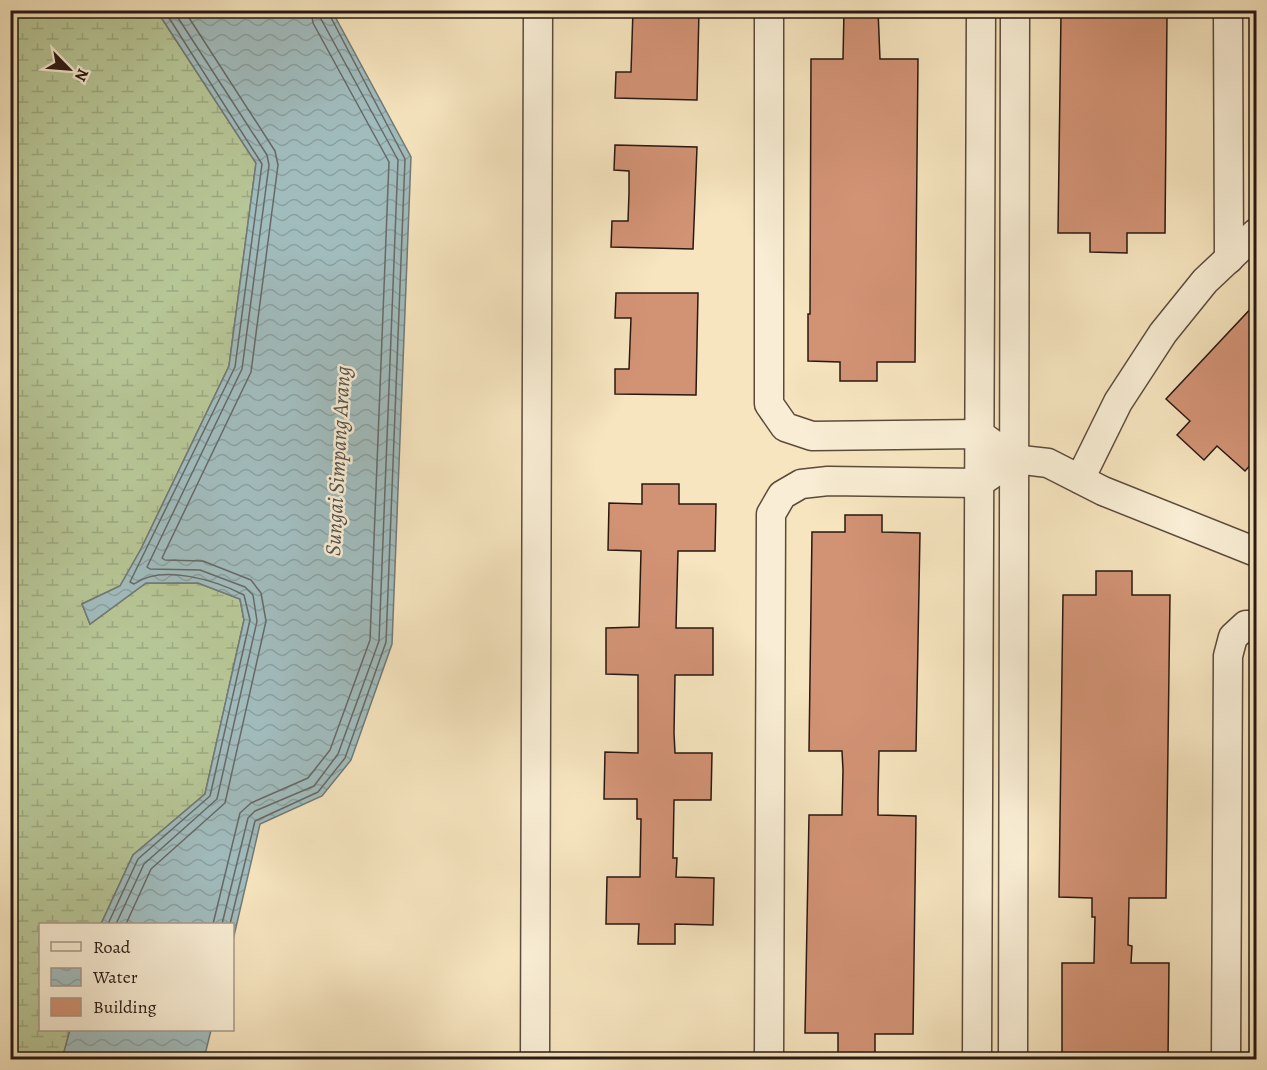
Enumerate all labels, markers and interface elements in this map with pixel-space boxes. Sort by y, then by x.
north arrow [39,39,99,99]
text: N [69,65,94,85]
water label: Sungai Simpang Arang [318,365,358,557]
legend [39,923,234,1031]
text: Road [93,935,131,959]
text: Water [92,965,138,989]
text: Building [93,995,157,1019]

